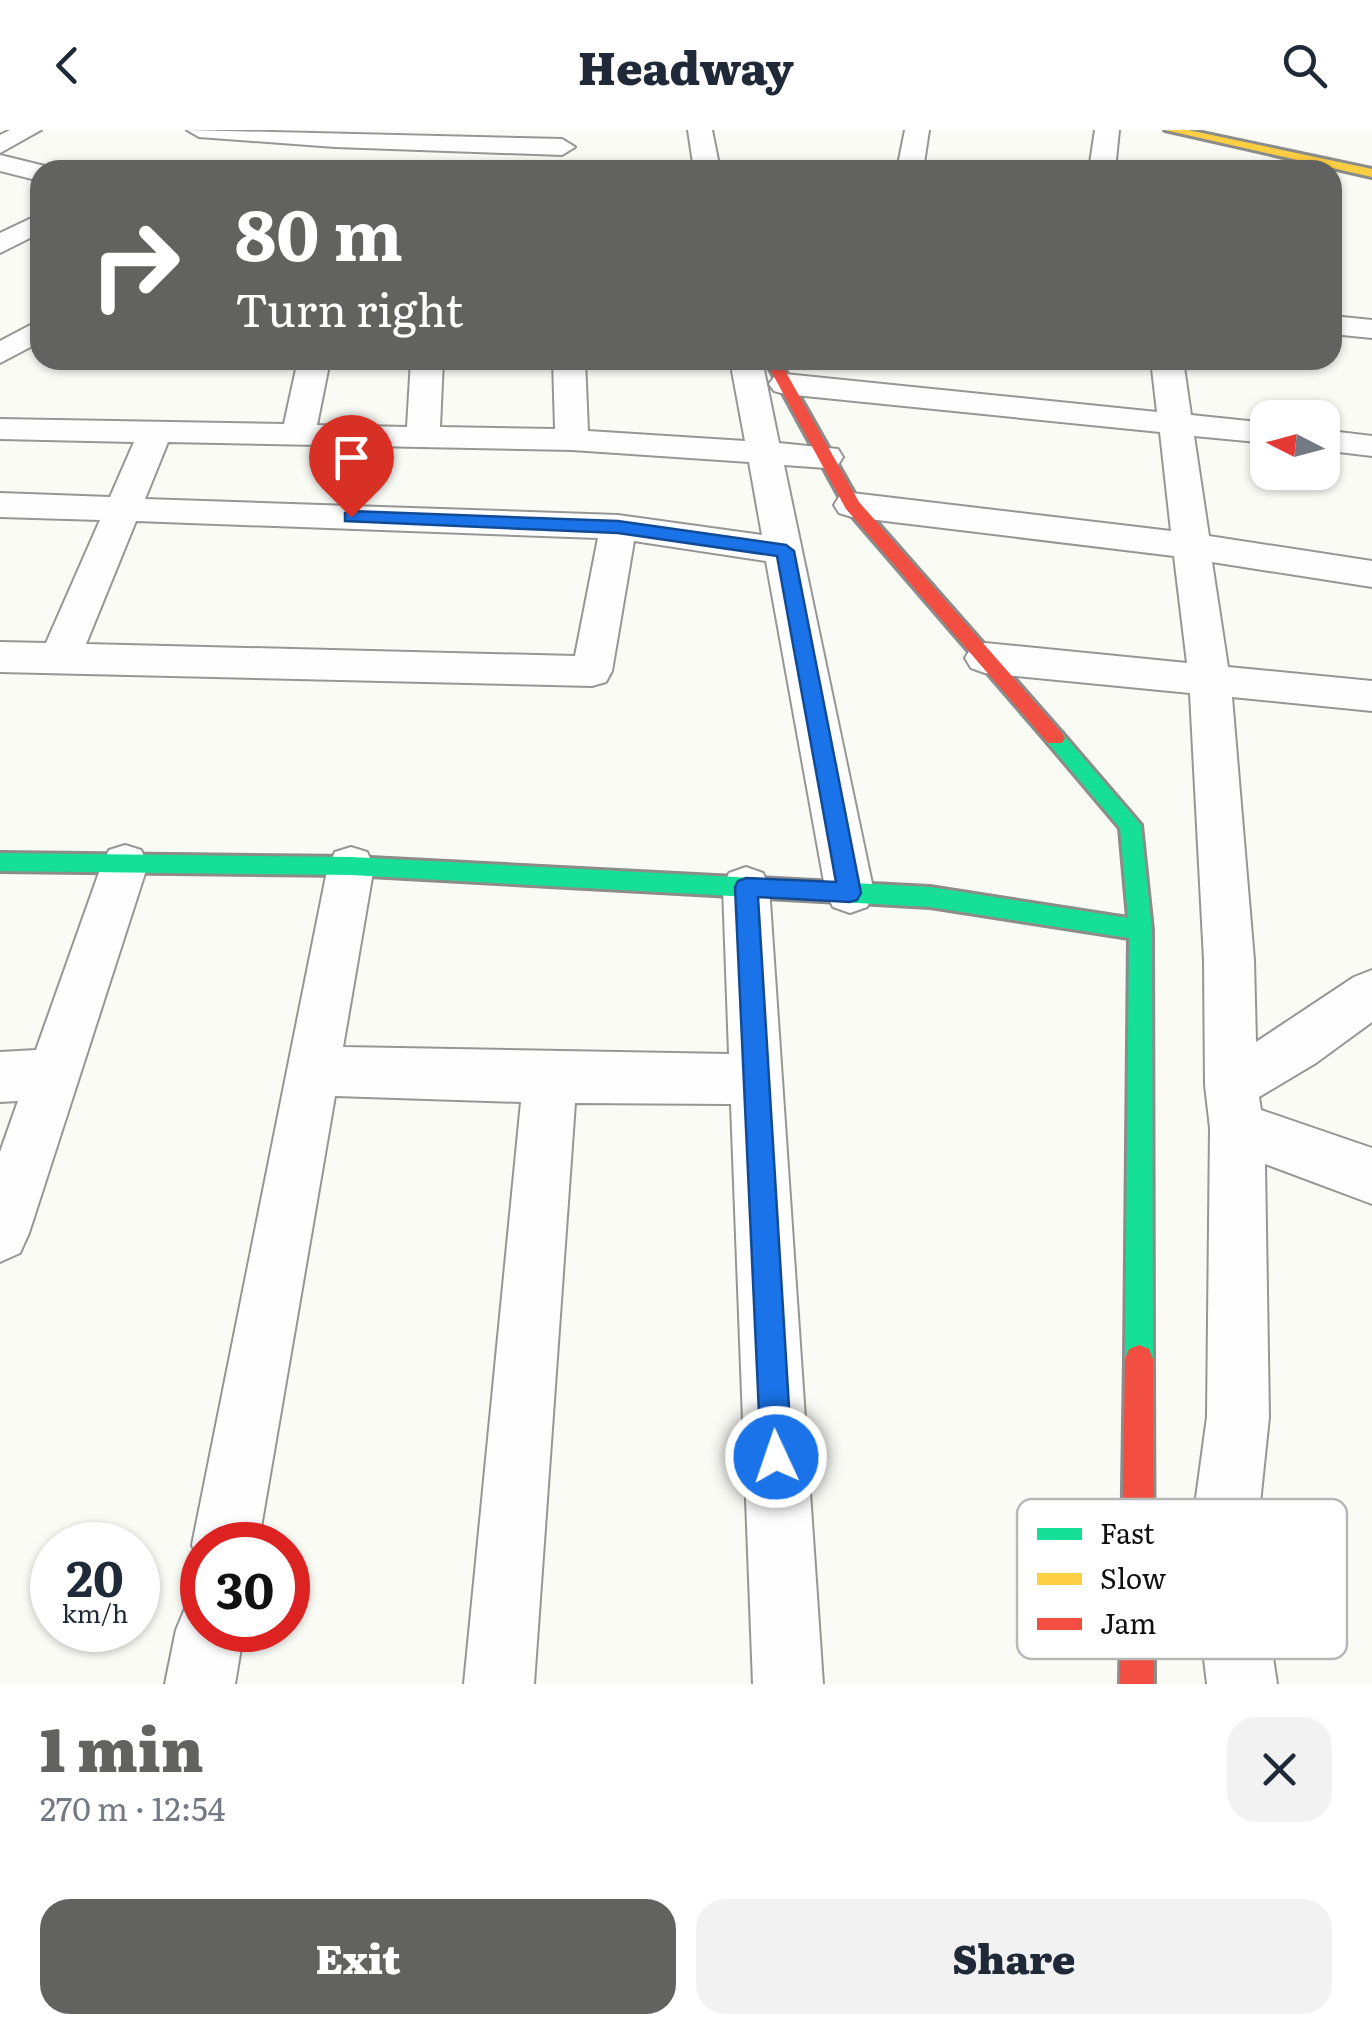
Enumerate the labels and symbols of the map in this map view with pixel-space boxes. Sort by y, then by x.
north arrow [1250,400,1340,490]
pin [309,415,394,518]
position arrow [724,1405,828,1509]
legend [1017,1499,1347,1659]
text: Fast [1100,1511,1155,1553]
speed limit sign: 30 [180,1522,310,1652]
text: Slow [1100,1556,1166,1598]
text: Jam [1100,1601,1156,1643]

